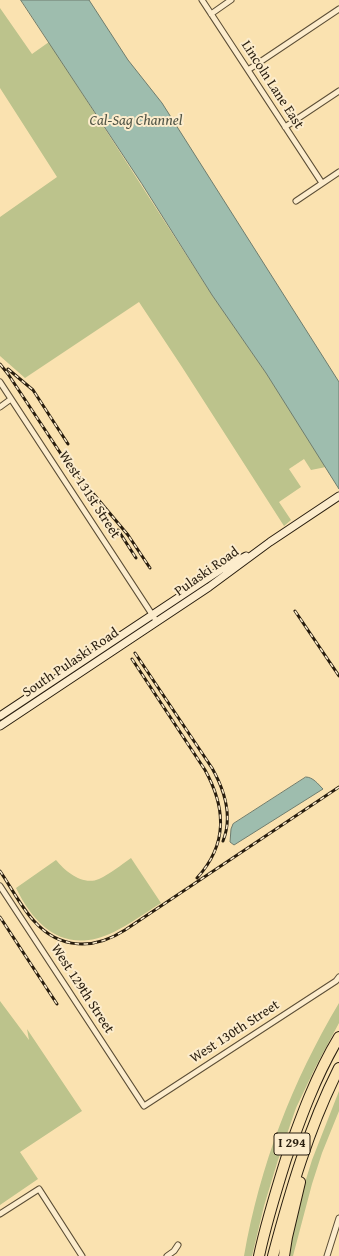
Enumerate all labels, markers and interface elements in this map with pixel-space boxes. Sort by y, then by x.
street label: Lincoln Lane East [237,38,307,132]
water label: Cal-Sag Channel [89,112,183,130]
street label: West 131st Street [55,448,123,542]
street label: Pulaski Road [172,544,242,600]
street label: South Pulaski Road [20,625,122,701]
street label: West 129th Street [47,941,117,1037]
street label: West 130th Street [187,997,283,1067]
road number: I 294 [274,1133,310,1155]

